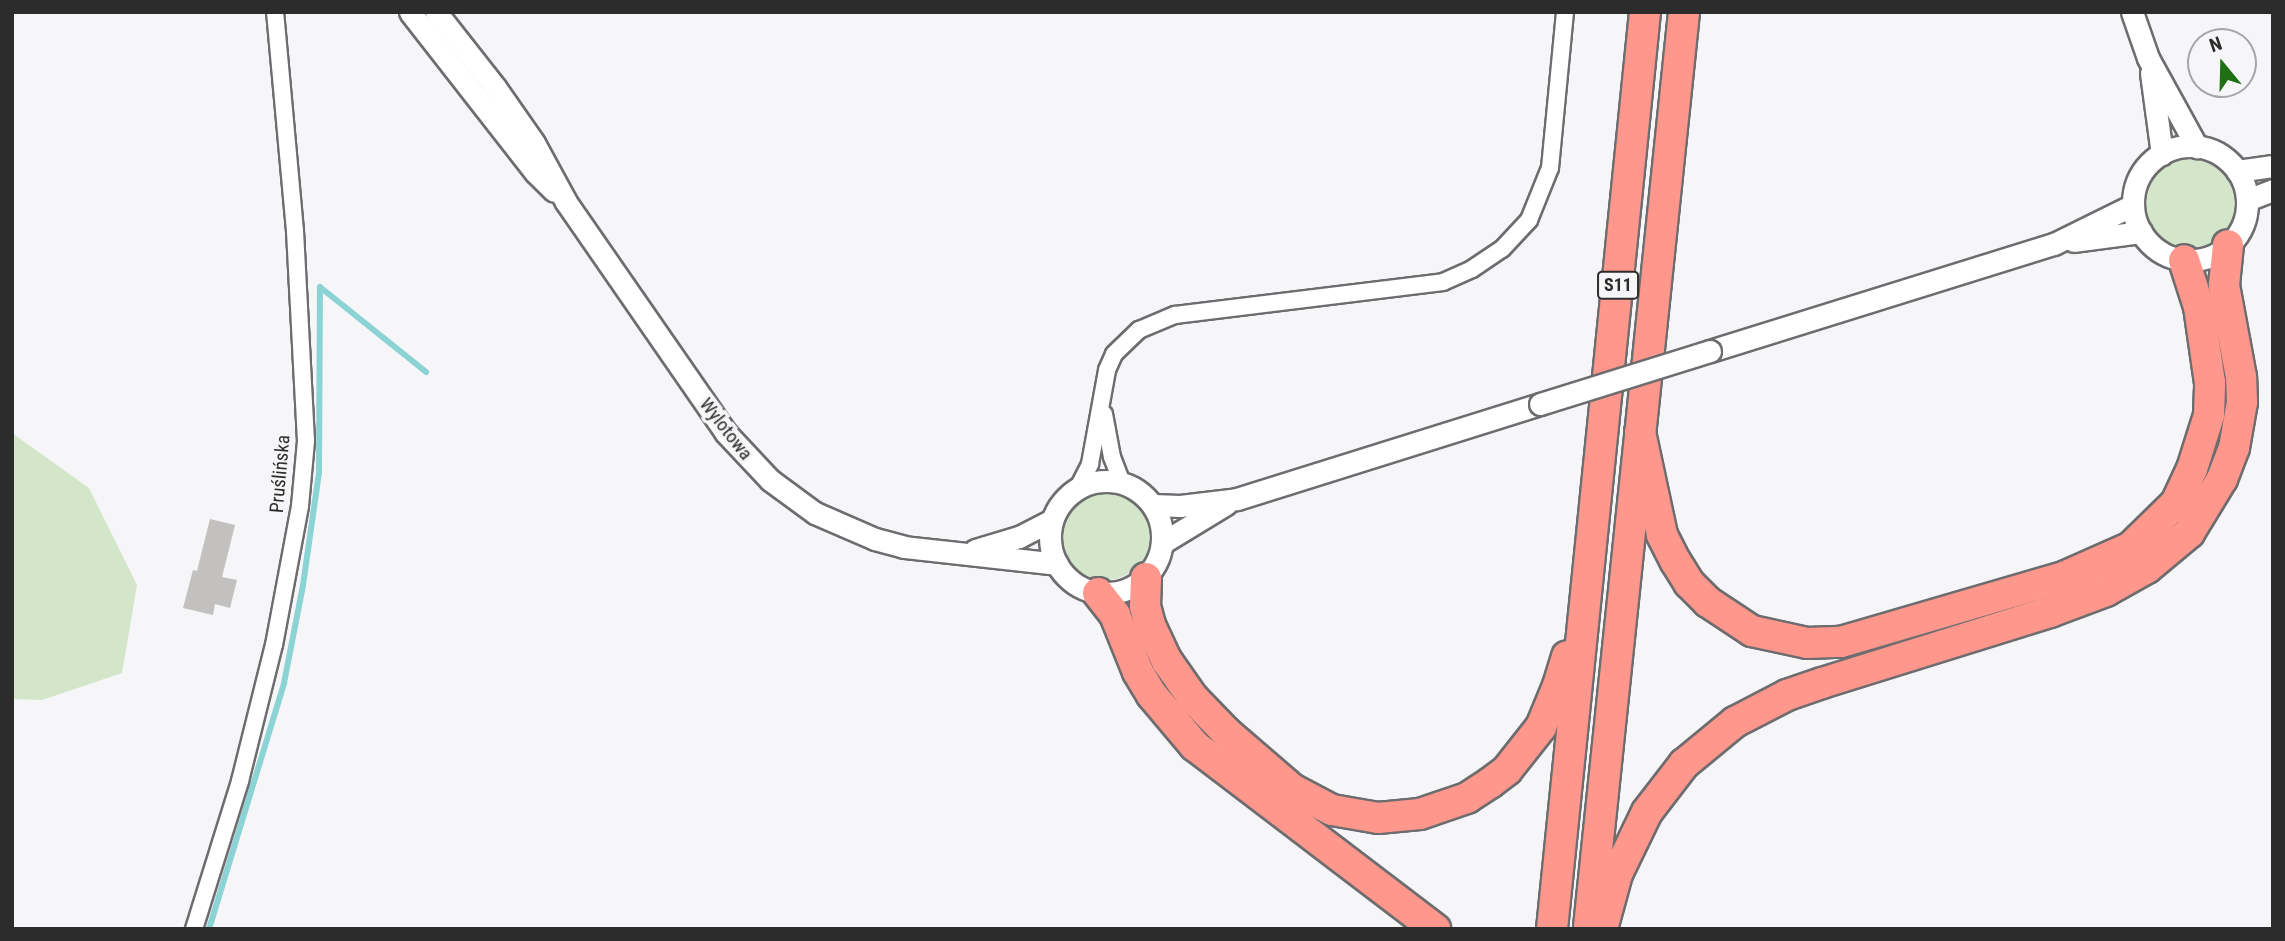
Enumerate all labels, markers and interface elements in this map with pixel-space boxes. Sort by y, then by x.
north arrow [2187,28,2257,98]
text: N [2206,32,2225,57]
road number: S11 [1597,270,1639,300]
street label: Wylotowa [695,393,757,465]
street label: Pruślińska [265,434,295,514]

